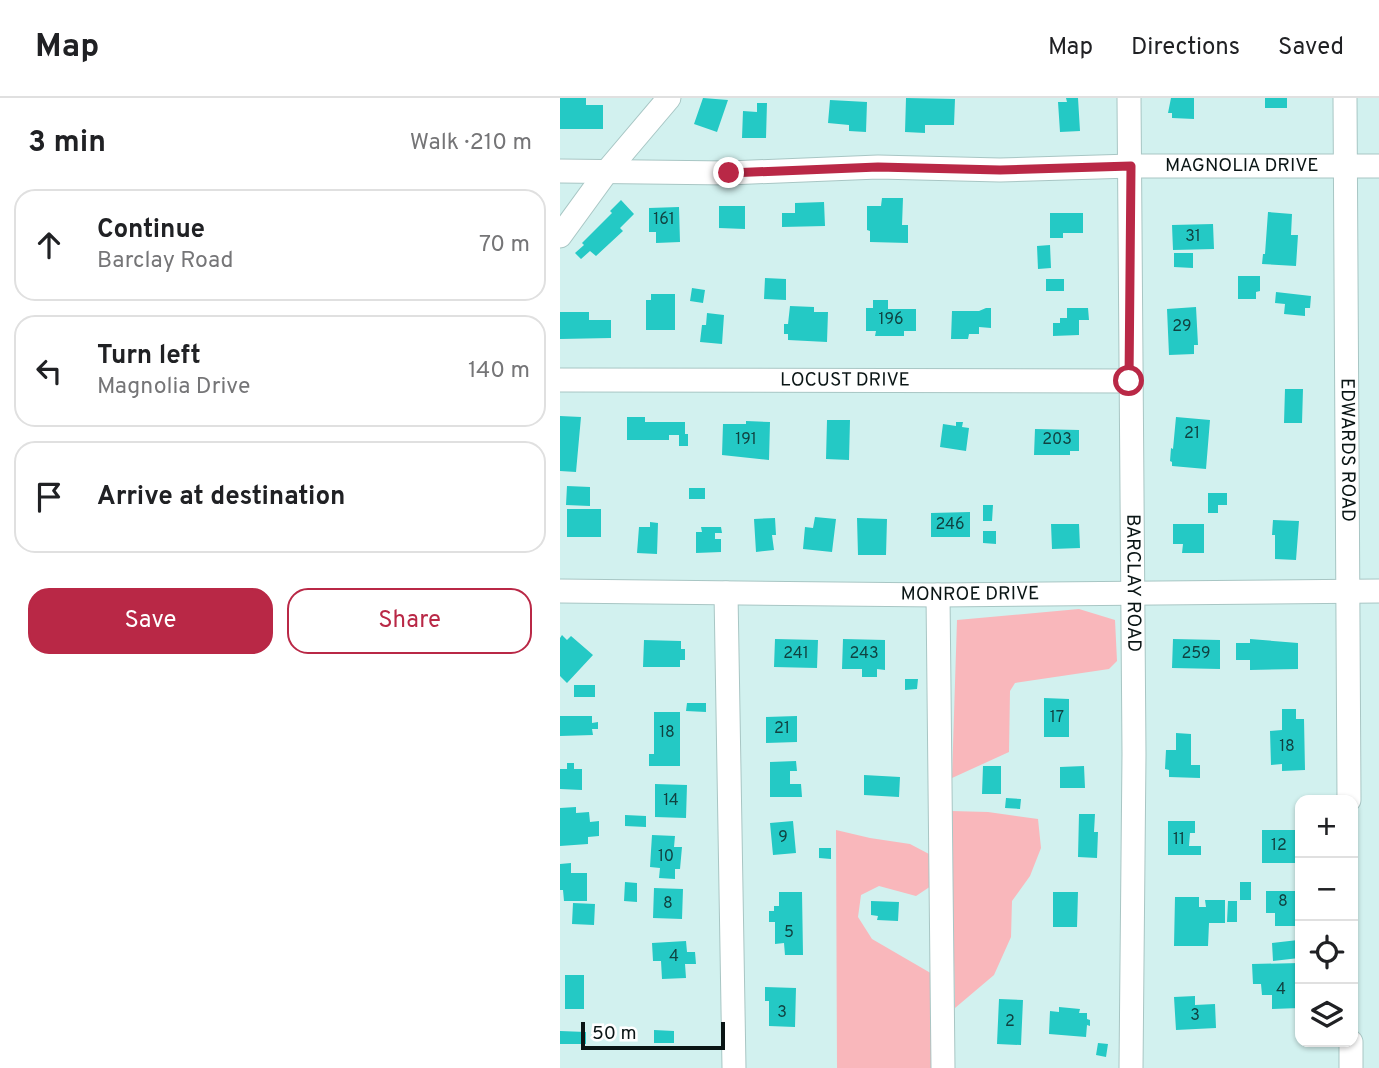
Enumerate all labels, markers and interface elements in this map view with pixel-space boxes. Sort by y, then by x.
text: Map [35,27,99,69]
text: Map [1048,33,1093,63]
text: Directions [1131,33,1240,63]
text: Saved [1278,33,1344,63]
text: 3 min [28,125,106,162]
text: Walk · 210 m [410,129,532,158]
street label: MAGNOLIA DRIVE [1165,154,1319,178]
route end [713,157,744,188]
house number: 161 [653,210,675,230]
text: Continue [97,214,205,247]
icon: ahead [30,226,68,264]
house number: 31 [1185,227,1201,247]
text: 70 m [479,231,530,260]
text: Barclay Road [97,247,233,276]
house number: 196 [878,310,904,330]
house number: 29 [1172,317,1192,337]
text: Turn left [97,340,201,373]
icon: left [30,352,68,390]
text: 140 m [468,357,530,386]
route start [1113,365,1144,396]
street label: LOCUST DRIVE [780,368,910,393]
text: Magnolia Drive [97,373,250,402]
street label: EDWARDS ROAD [1335,378,1359,522]
house number: 21 [1184,424,1200,444]
house number: 191 [735,430,757,450]
house number: 203 [1042,430,1072,450]
icon: arrive [30,478,68,516]
text: Arrive at destination [97,481,345,514]
street label: BARCLAY ROAD [1120,514,1145,652]
house number: 246 [935,515,965,535]
street label: MONROE DRIVE [900,582,1040,607]
button: Save [28,588,273,654]
button: Share [287,588,532,654]
house number: 241 [783,644,809,664]
house number: 243 [849,644,879,664]
house number: 259 [1181,644,1211,664]
house number: 17 [1050,708,1064,728]
house number: 21 [774,719,790,739]
house number: 18 [659,723,675,743]
house number: 18 [1279,737,1295,757]
house number: 14 [663,791,679,811]
map controls [1295,795,1358,1047]
button: + [1295,795,1358,858]
house number: 9 [778,828,788,848]
house number: 11 [1173,830,1185,850]
house number: 12 [1271,836,1287,856]
house number: 10 [658,847,674,867]
button: − [1295,858,1358,921]
house number: 8 [1278,892,1288,912]
house number: 8 [663,894,673,914]
button: locate [1295,921,1358,984]
house number: 5 [784,923,794,943]
house number: 4 [669,947,679,967]
house number: 4 [1276,980,1286,1000]
button: layers [1295,984,1358,1047]
house number: 3 [777,1003,787,1023]
house number: 3 [1190,1006,1200,1026]
house number: 2 [1005,1012,1015,1032]
scale bar [581,1019,724,1051]
text: 50 m [592,1022,637,1046]

